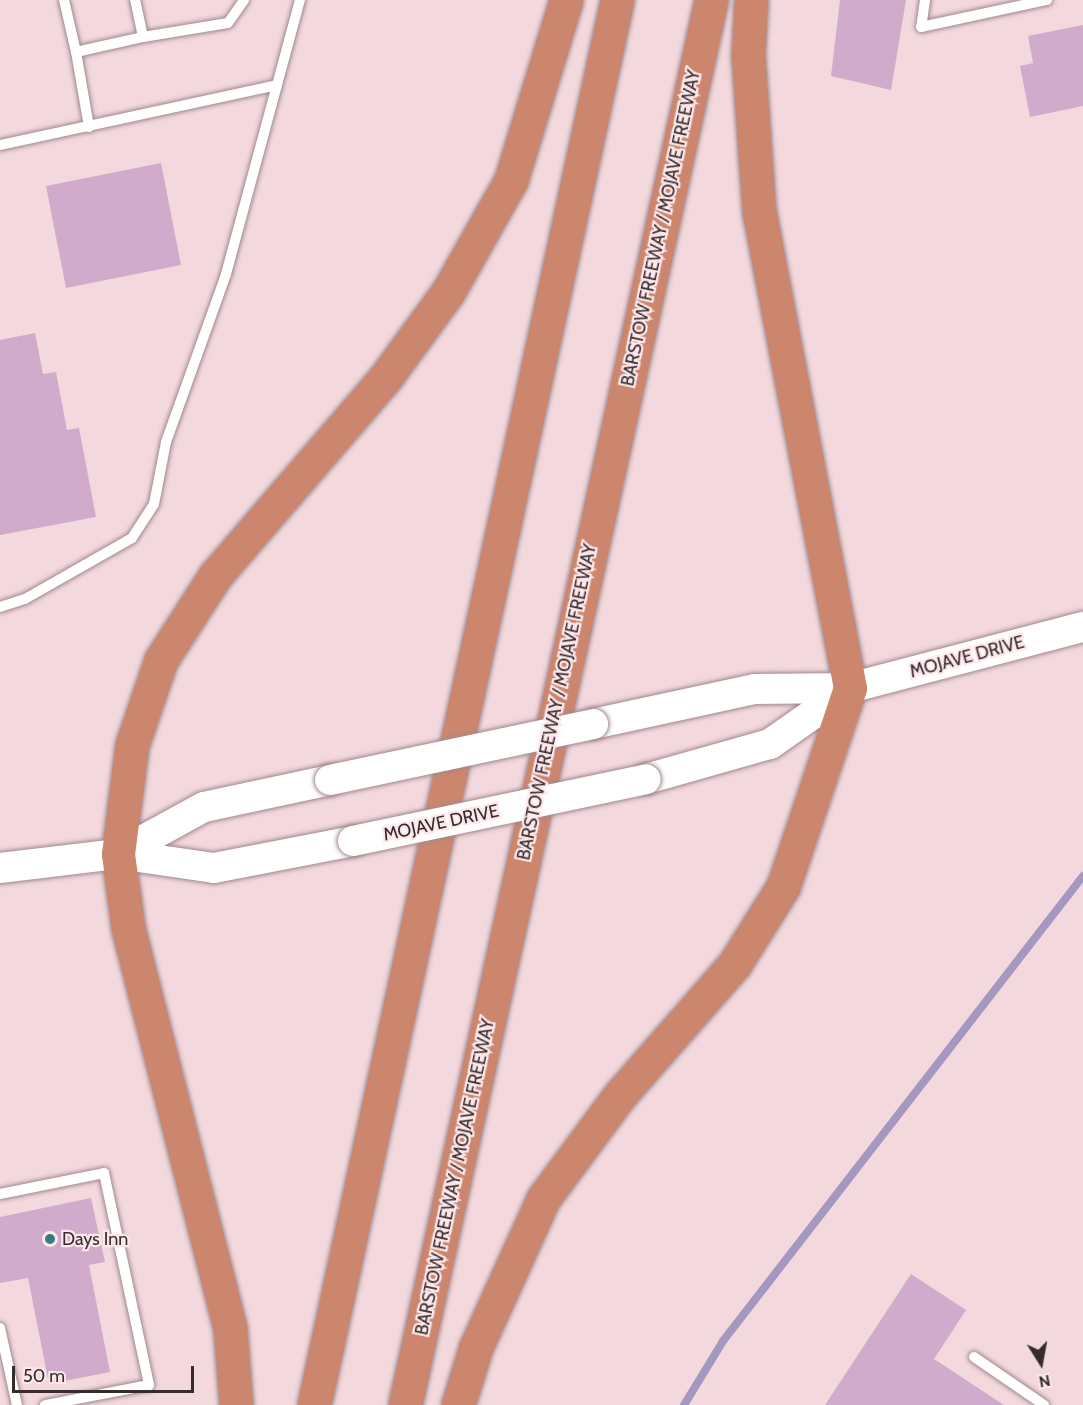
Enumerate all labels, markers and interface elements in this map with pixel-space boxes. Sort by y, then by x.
street label: BARSTOW FREEWAY / MOJAVE FREEWAY [617,68,705,388]
street label: BARSTOW FREEWAY / MOJAVE FREEWAY [513,542,601,862]
street label: MOJAVE DRIVE [907,631,1027,683]
street label: MOJAVE DRIVE [381,800,501,846]
street label: BARSTOW FREEWAY / MOJAVE FREEWAY [411,1017,499,1337]
place label: Days Inn [62,1228,128,1250]
marker: Days Inn [43,1232,57,1246]
north arrow [1011,1333,1071,1393]
scale bar [15,1354,196,1392]
text: 50 m [23,1365,65,1387]
text: N [1037,1371,1052,1392]

